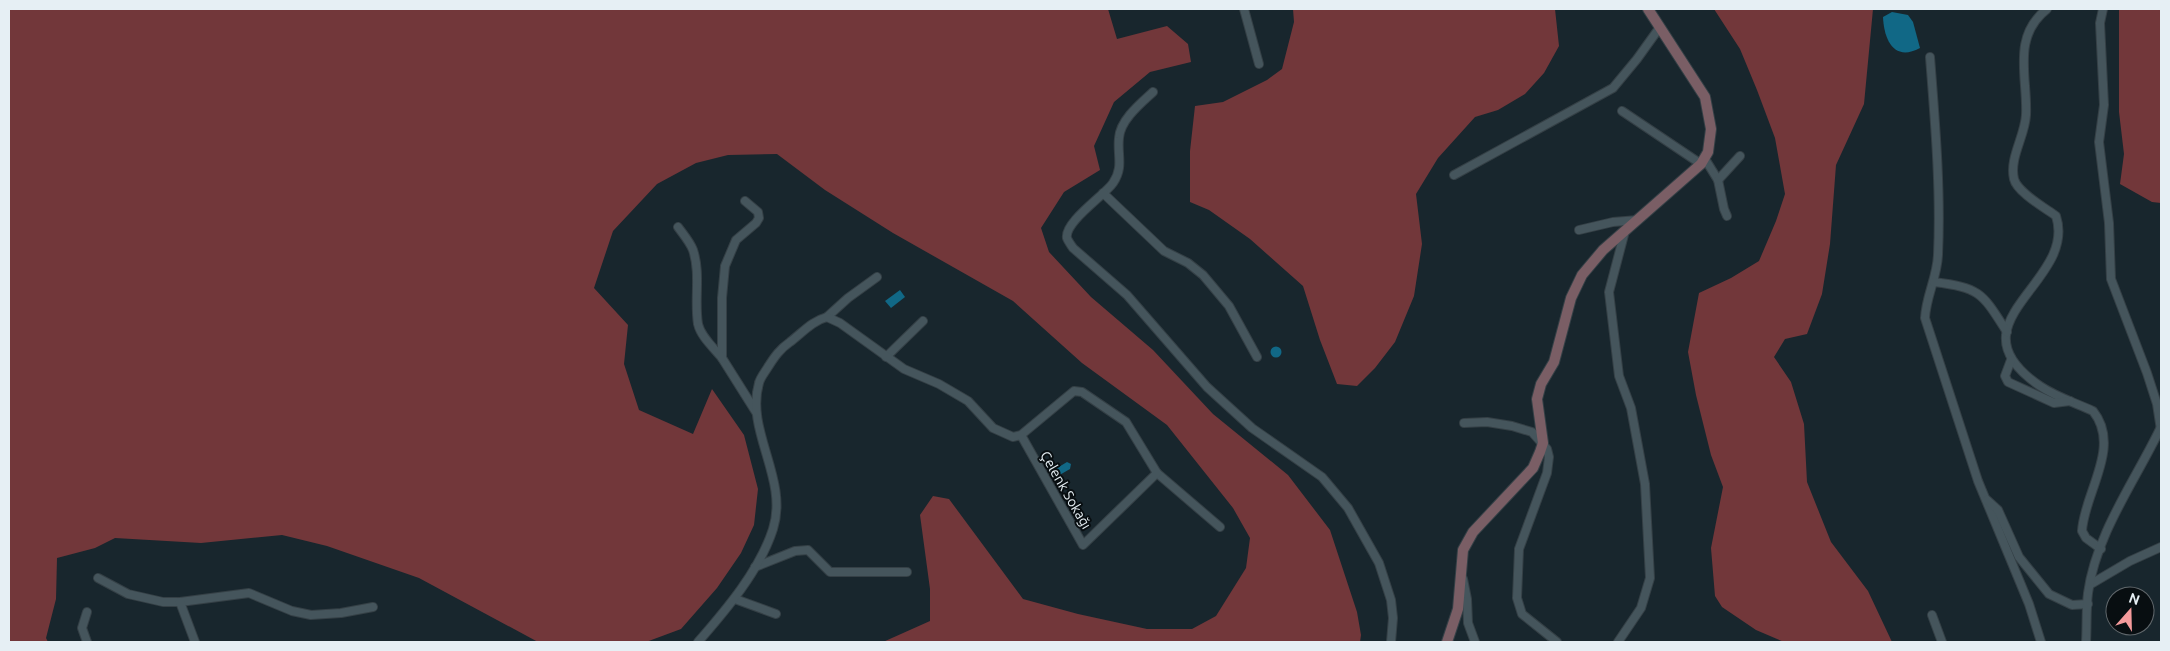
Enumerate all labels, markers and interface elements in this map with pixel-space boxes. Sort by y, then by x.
street label: Çelenk Sokağı [1037,448,1095,532]
north arrow [2105,586,2155,636]
text: N [2127,589,2142,608]

